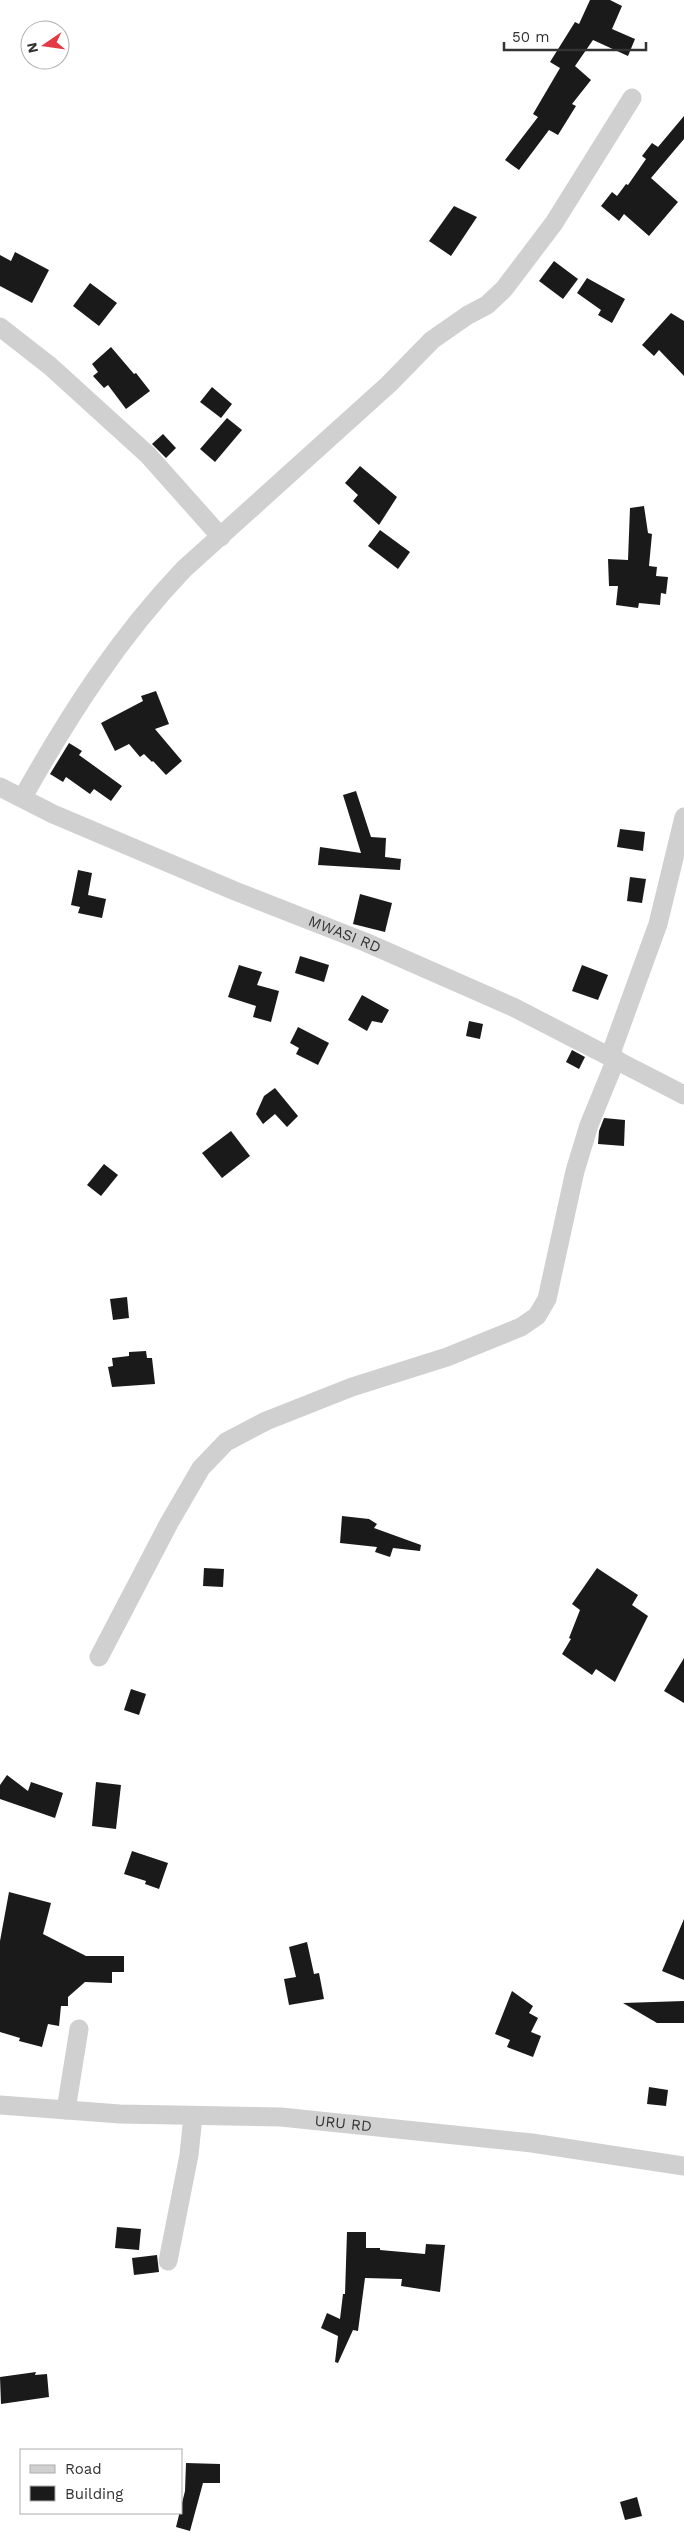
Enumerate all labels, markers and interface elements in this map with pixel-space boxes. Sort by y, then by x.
north arrow [20,20,70,70]
scale bar [504,20,646,52]
text: 50 m [512,28,549,46]
text: N [23,41,41,55]
street label: MWASI RD [306,912,384,957]
street label: URU RD [314,2112,373,2135]
legend [20,2449,182,2514]
text: Road [65,2460,102,2478]
text: Building [65,2485,123,2503]

